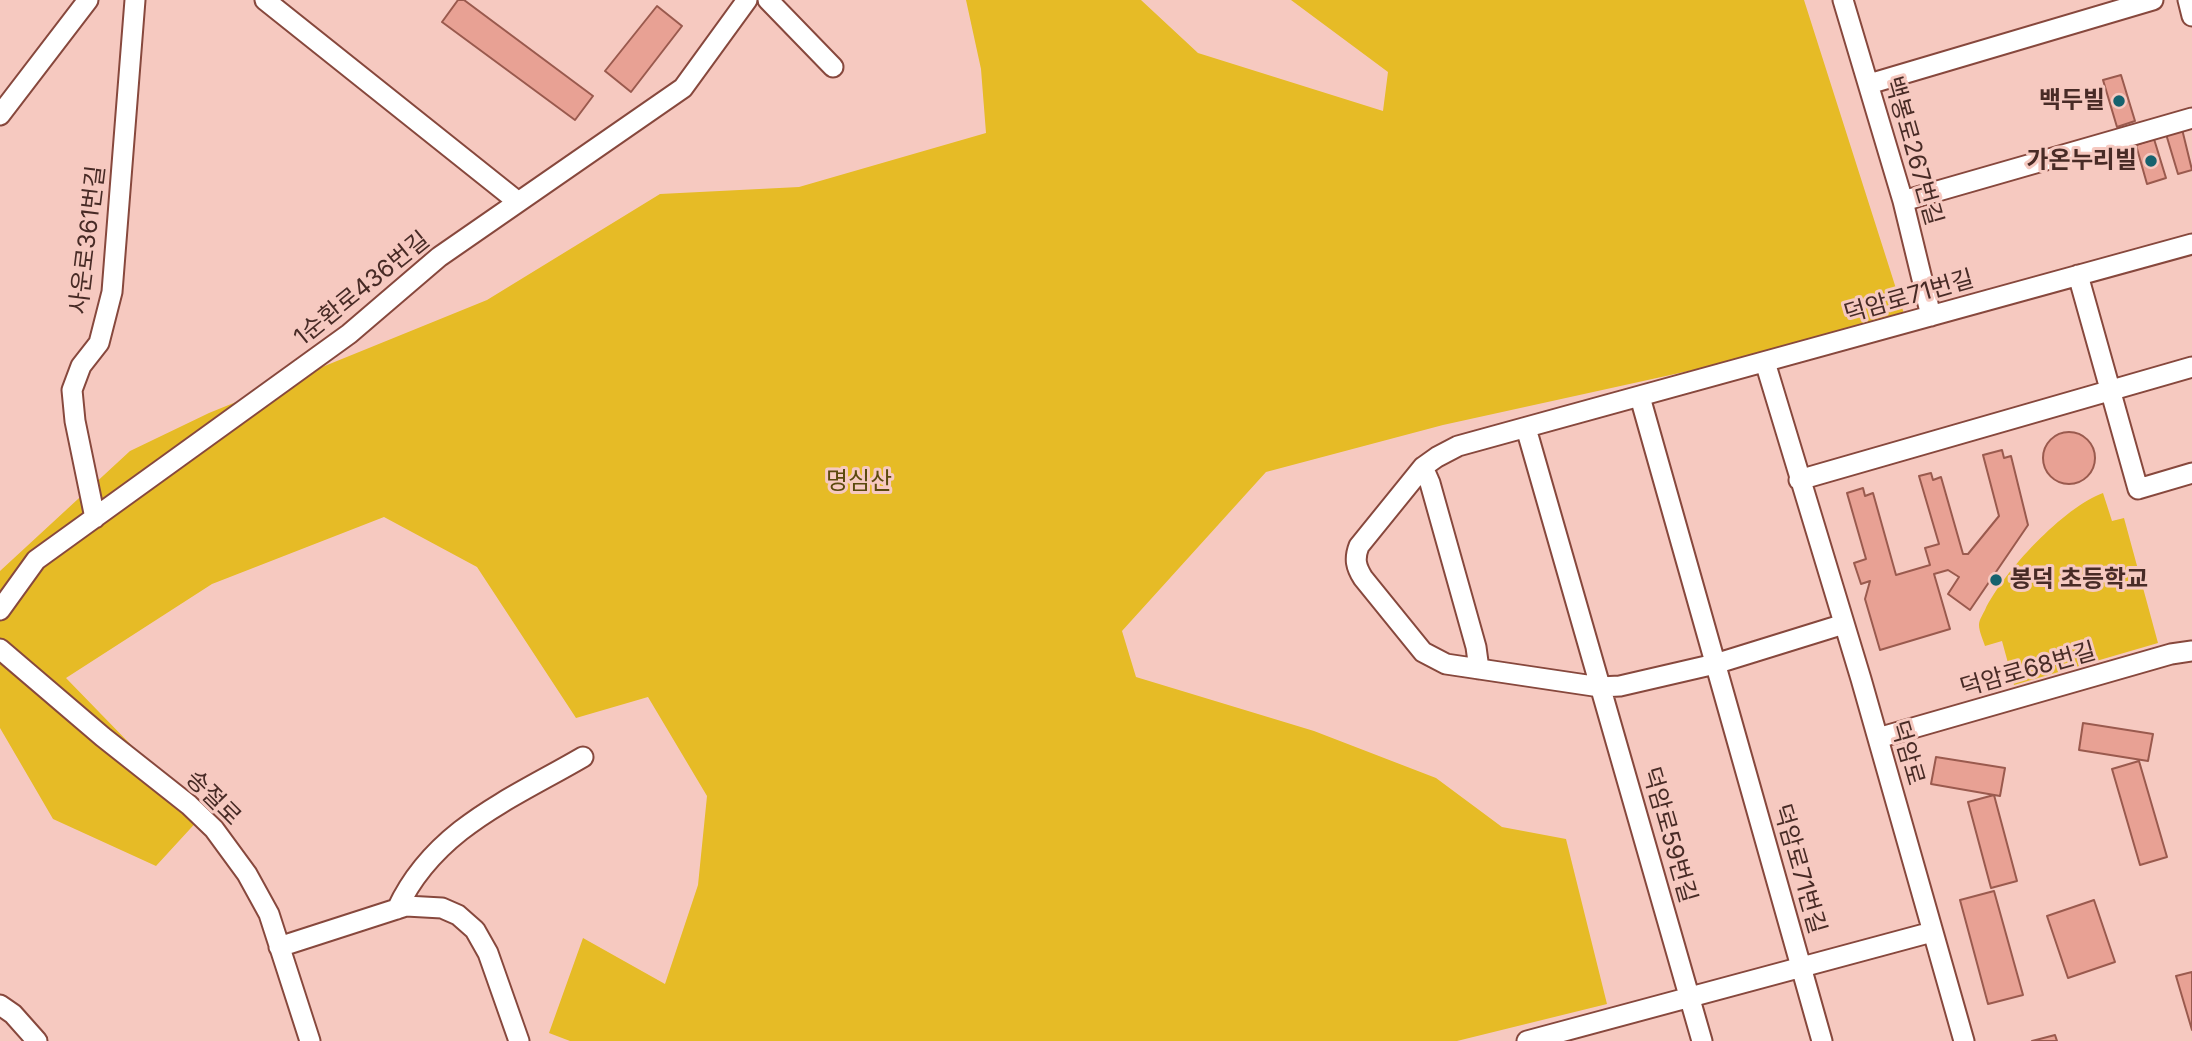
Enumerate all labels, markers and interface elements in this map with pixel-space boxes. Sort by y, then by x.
street label: 백봉로267번길 [1878,73,1948,229]
place label: 백두빌 [2039,87,2105,115]
marker: 백두빌 [2111,93,2127,109]
place label: 가온누리빌 [2027,147,2137,175]
marker: 가온누리빌 [2143,153,2159,169]
street label: 사운로361번길 [65,164,111,316]
street label: 1순환로436번길 [289,226,435,352]
street label: 덕암로71번길 [1841,265,1977,329]
park label: 명심산 [826,468,892,496]
place label: 봉덕 초등학교 [2010,566,2148,594]
marker: 봉덕 초등학교 [1988,572,2004,588]
street label: 덕암로68번길 [1957,637,2099,703]
street label: 덕암로 [1884,717,1930,789]
street label: 송절로 [179,764,247,832]
street label: 덕암로59번길 [1636,764,1702,906]
street label: 덕암로71번길 [1767,801,1831,937]

